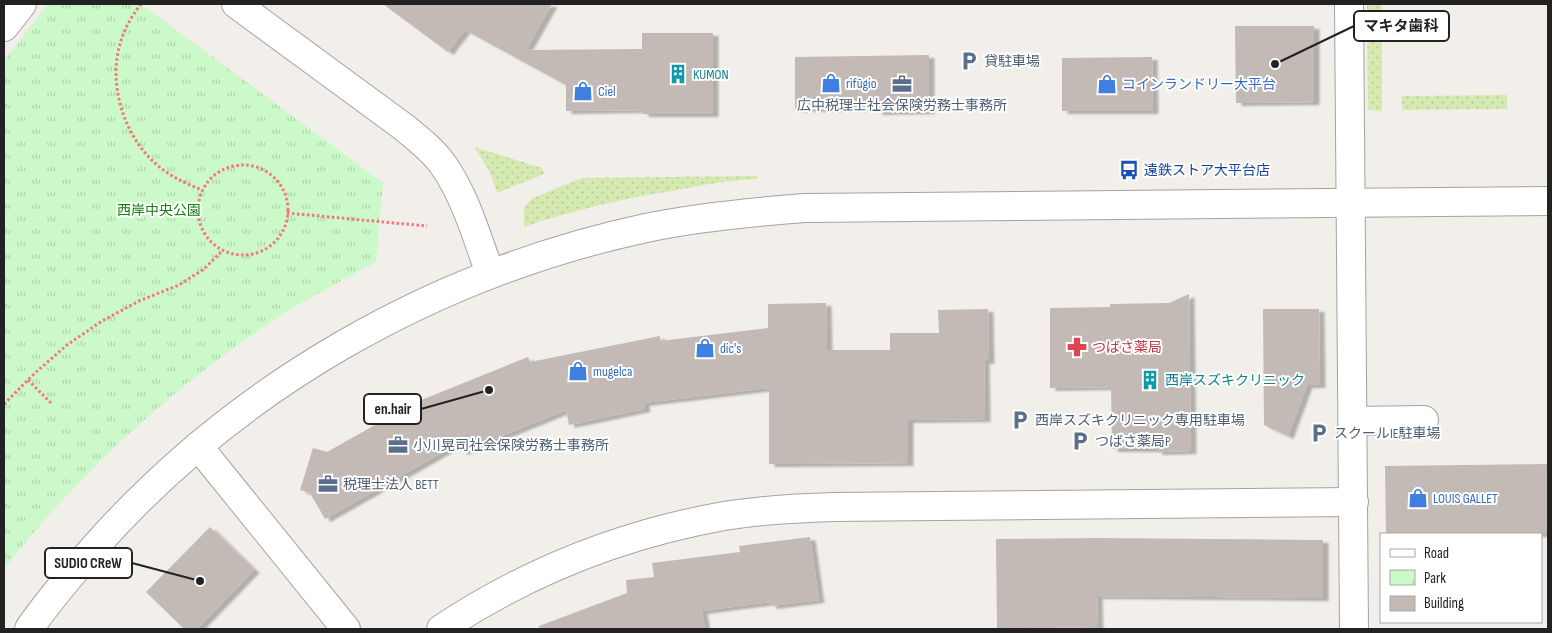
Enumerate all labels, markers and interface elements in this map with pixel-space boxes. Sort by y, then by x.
callout: マキタ歯科 [1354,11,1449,41]
text: マキタ歯科 [1363,17,1439,36]
parking icon: 貸駐車場 [958,50,980,72]
place label: 貸駐車場 [984,53,1040,70]
building icon: KUMON [667,63,689,85]
place label: KUMON [693,66,729,83]
shop icon: rifūgio [820,72,842,94]
office icon: 広中税理士社会保険労務士事務所 [891,73,913,95]
shop icon: コインランドリー大平台 [1096,73,1118,95]
place label: rifūgio [846,75,877,92]
place label: コインランドリー大平台 [1122,76,1276,93]
shop icon: Ciel [572,80,594,102]
place label: Ciel [598,83,616,100]
place label: 広中税理士社会保険労務士事務所 [797,97,1007,114]
bus stop icon: 遠鉄ストア大平台店 [1118,159,1140,181]
place label: 遠鉄ストア大平台店 [1144,162,1270,179]
park label: 西岸中央公園 [117,202,201,219]
pharmacy icon: つばさ薬局 [1066,336,1088,358]
shop icon: dic's [694,337,716,359]
place label: つばさ薬局 [1092,339,1162,356]
place label: dic's [720,340,741,357]
shop icon: mugelca [567,360,589,382]
place label: mugelca [593,363,632,380]
building icon: 西岸スズキクリニック [1139,369,1161,391]
place label: 西岸スズキクリニック [1165,372,1305,389]
callout: en.hair [364,394,421,424]
text: en.hair [375,400,412,419]
parking icon: 西岸スズキクリニック専用駐車場 [1009,409,1031,431]
place label: 西岸スズキクリニック専用駐車場 [1035,412,1245,429]
parking icon: スクールIE駐車場 [1308,422,1330,444]
place label: スクールIE駐車場 [1334,425,1441,442]
parking icon: つばさ薬局P [1069,430,1091,452]
place label: つばさ薬局P [1095,433,1171,450]
office icon: 小川晃司社会保険労務士事務所 [387,434,409,456]
place label: 小川晃司社会保険労務士事務所 [413,437,609,454]
office icon: 税理士法人 BETT [317,473,339,495]
place label: 税理士法人 BETT [343,476,439,493]
shop icon: LOUIS GALLET [1407,487,1429,509]
place label: LOUIS GALLET [1433,490,1498,507]
legend [1380,533,1542,623]
text: Road [1424,544,1449,563]
callout: SUDIO CReW [45,548,132,578]
text: SUDIO CReW [54,554,122,573]
text: Park [1424,569,1446,588]
text: Building [1424,594,1464,613]

